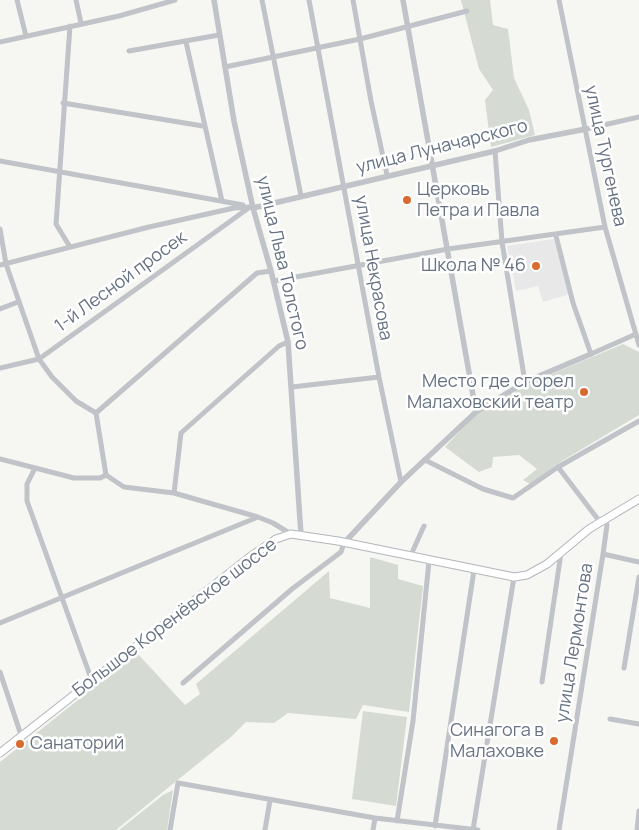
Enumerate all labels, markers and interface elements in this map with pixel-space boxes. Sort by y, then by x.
street label: улица Тургенева [579,83,631,229]
street label: улица Луначарского [354,115,530,179]
street label: улица Льва Толстого [251,174,313,352]
place label: Церковь Петра и Павла [417,179,540,222]
street label: улица Некрасова [350,194,396,342]
marker: Церковь Петра и Павла [401,194,413,206]
street label: 1-й Лесной просек [51,227,191,337]
place label: Школа № 46 [421,255,526,277]
marker: Школа № 46 [530,260,542,272]
place label: Место где сгорел Малаховский театр [407,371,574,414]
marker: Место где сгорел Малаховский театр [578,386,590,398]
street label: Большое Коренёвское шоссе [69,534,281,702]
street label: улица Лермонтова [552,562,598,724]
place label: Синагога в Малаховке [450,720,544,762]
place label: Санаторий [30,733,124,755]
marker: Синагога в Малаховке [548,735,560,747]
marker: Санаторий [14,738,26,750]

